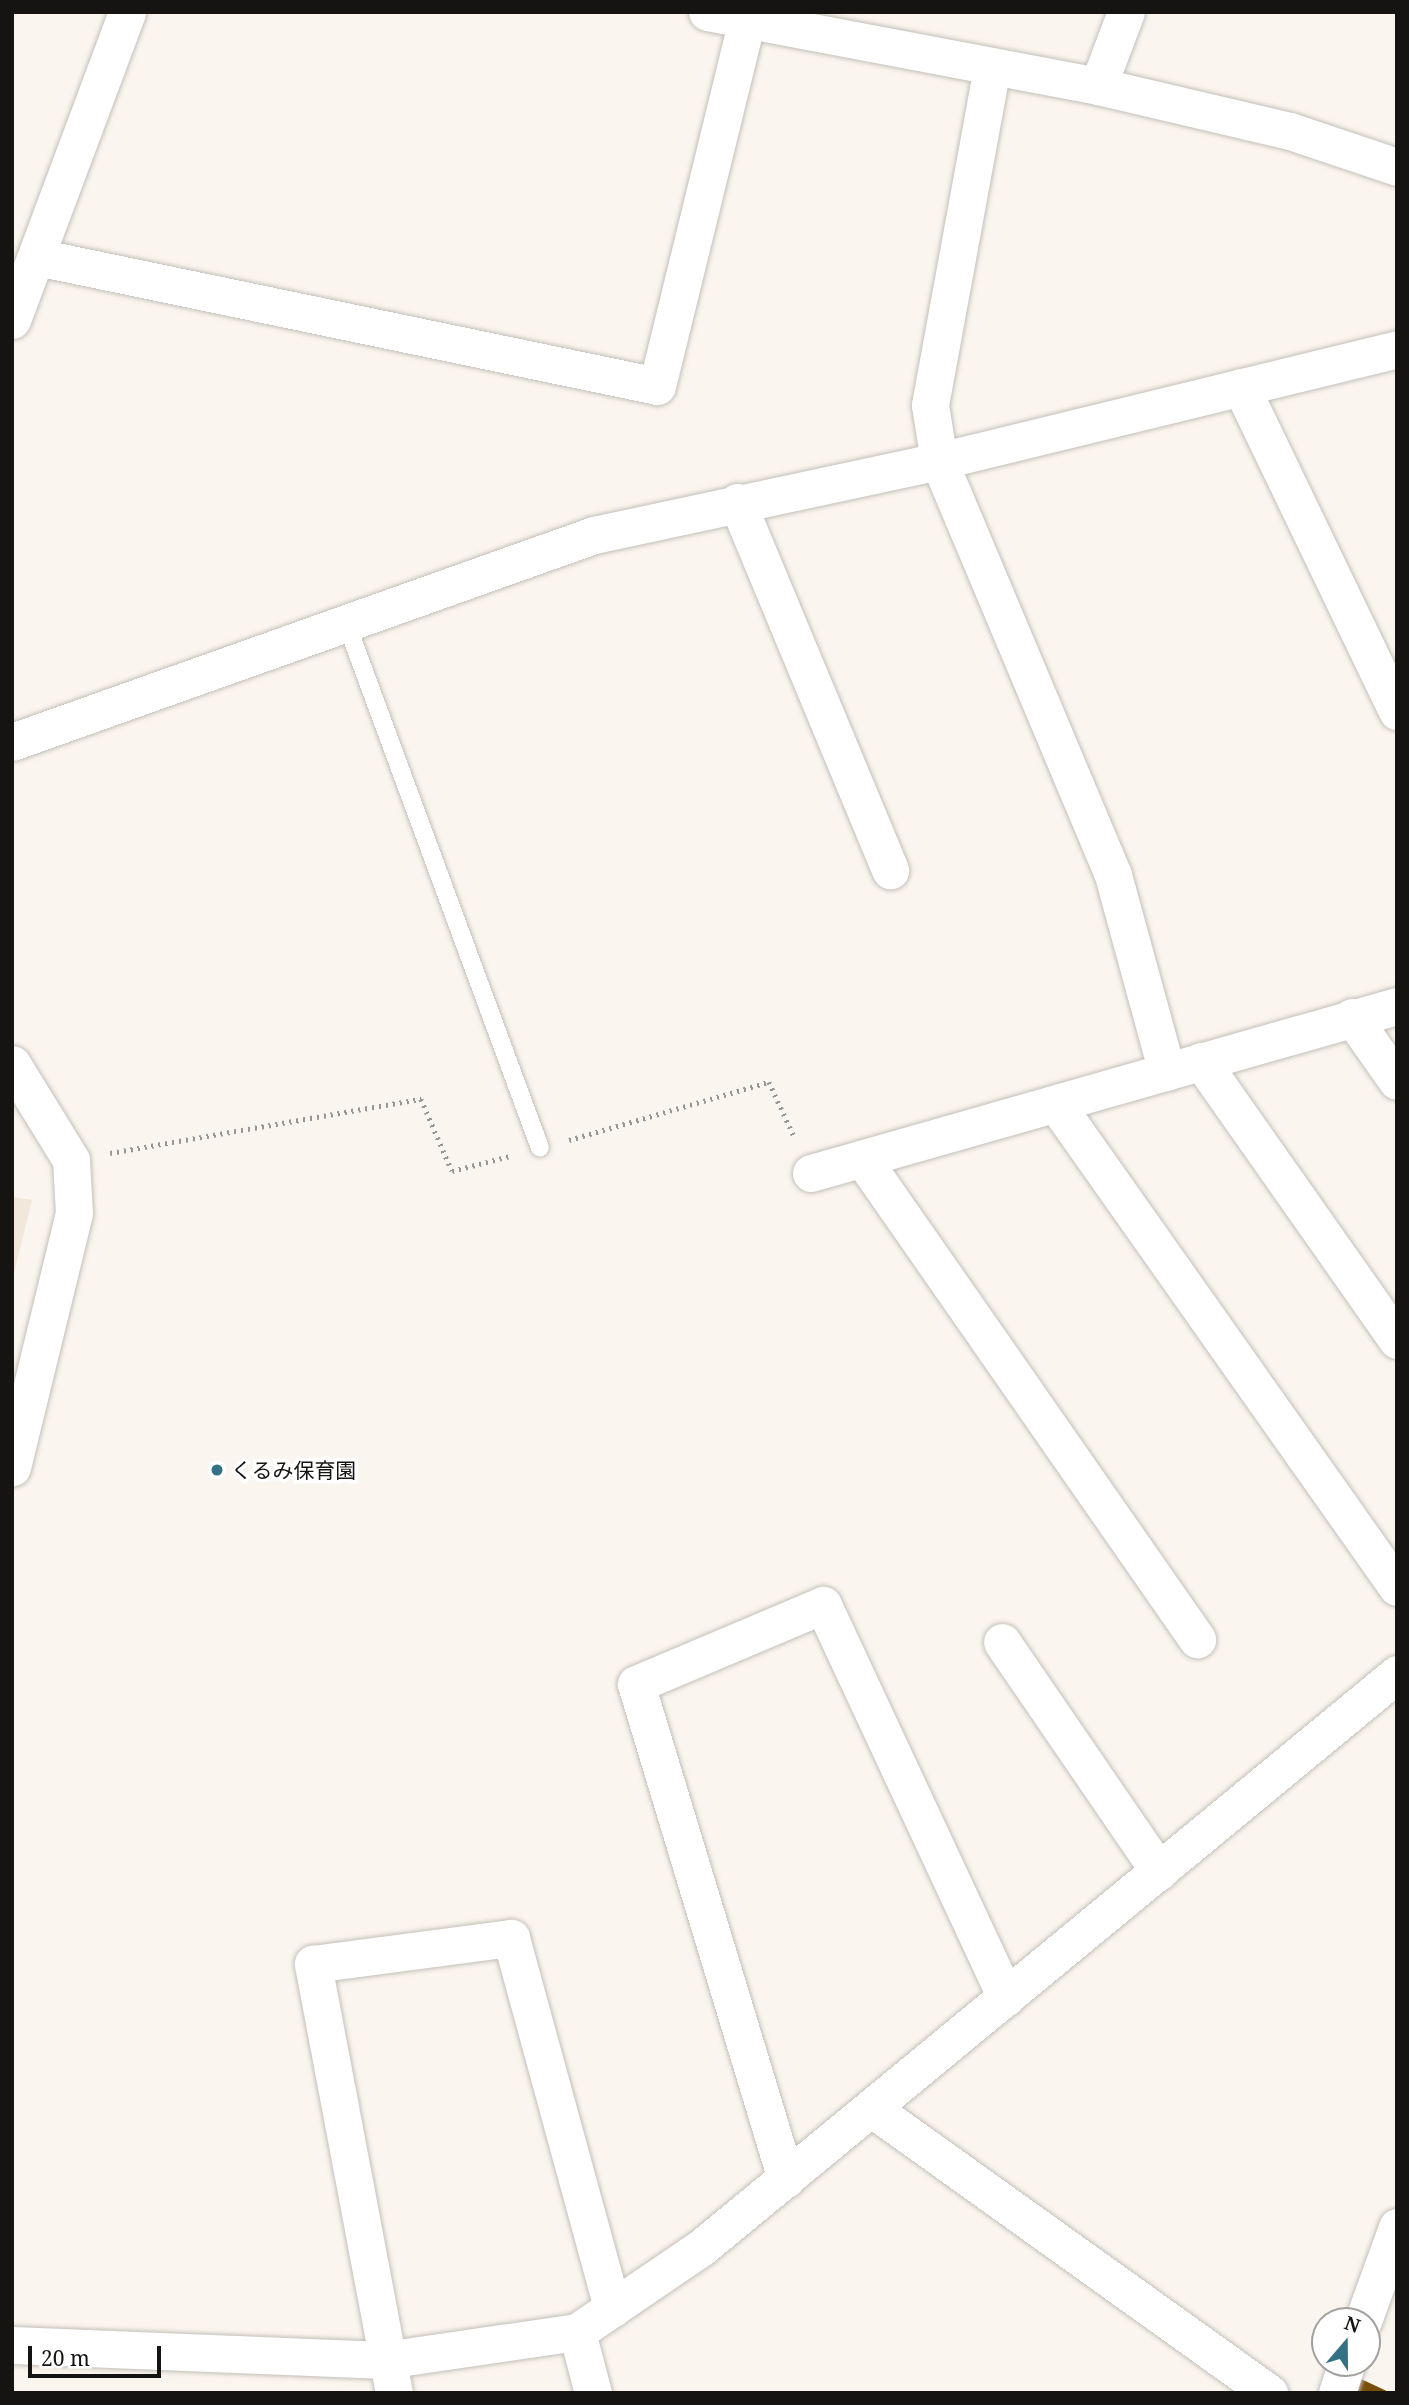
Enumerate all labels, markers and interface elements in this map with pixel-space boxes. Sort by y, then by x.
place label: くるみ保育園 [231,1457,357,1483]
marker: くるみ保育園 [209,1462,225,1478]
north arrow [1311,2307,1381,2377]
text: N [1341,2309,1364,2339]
scale bar [32,2332,164,2376]
text: 20 m [41,2344,90,2372]

